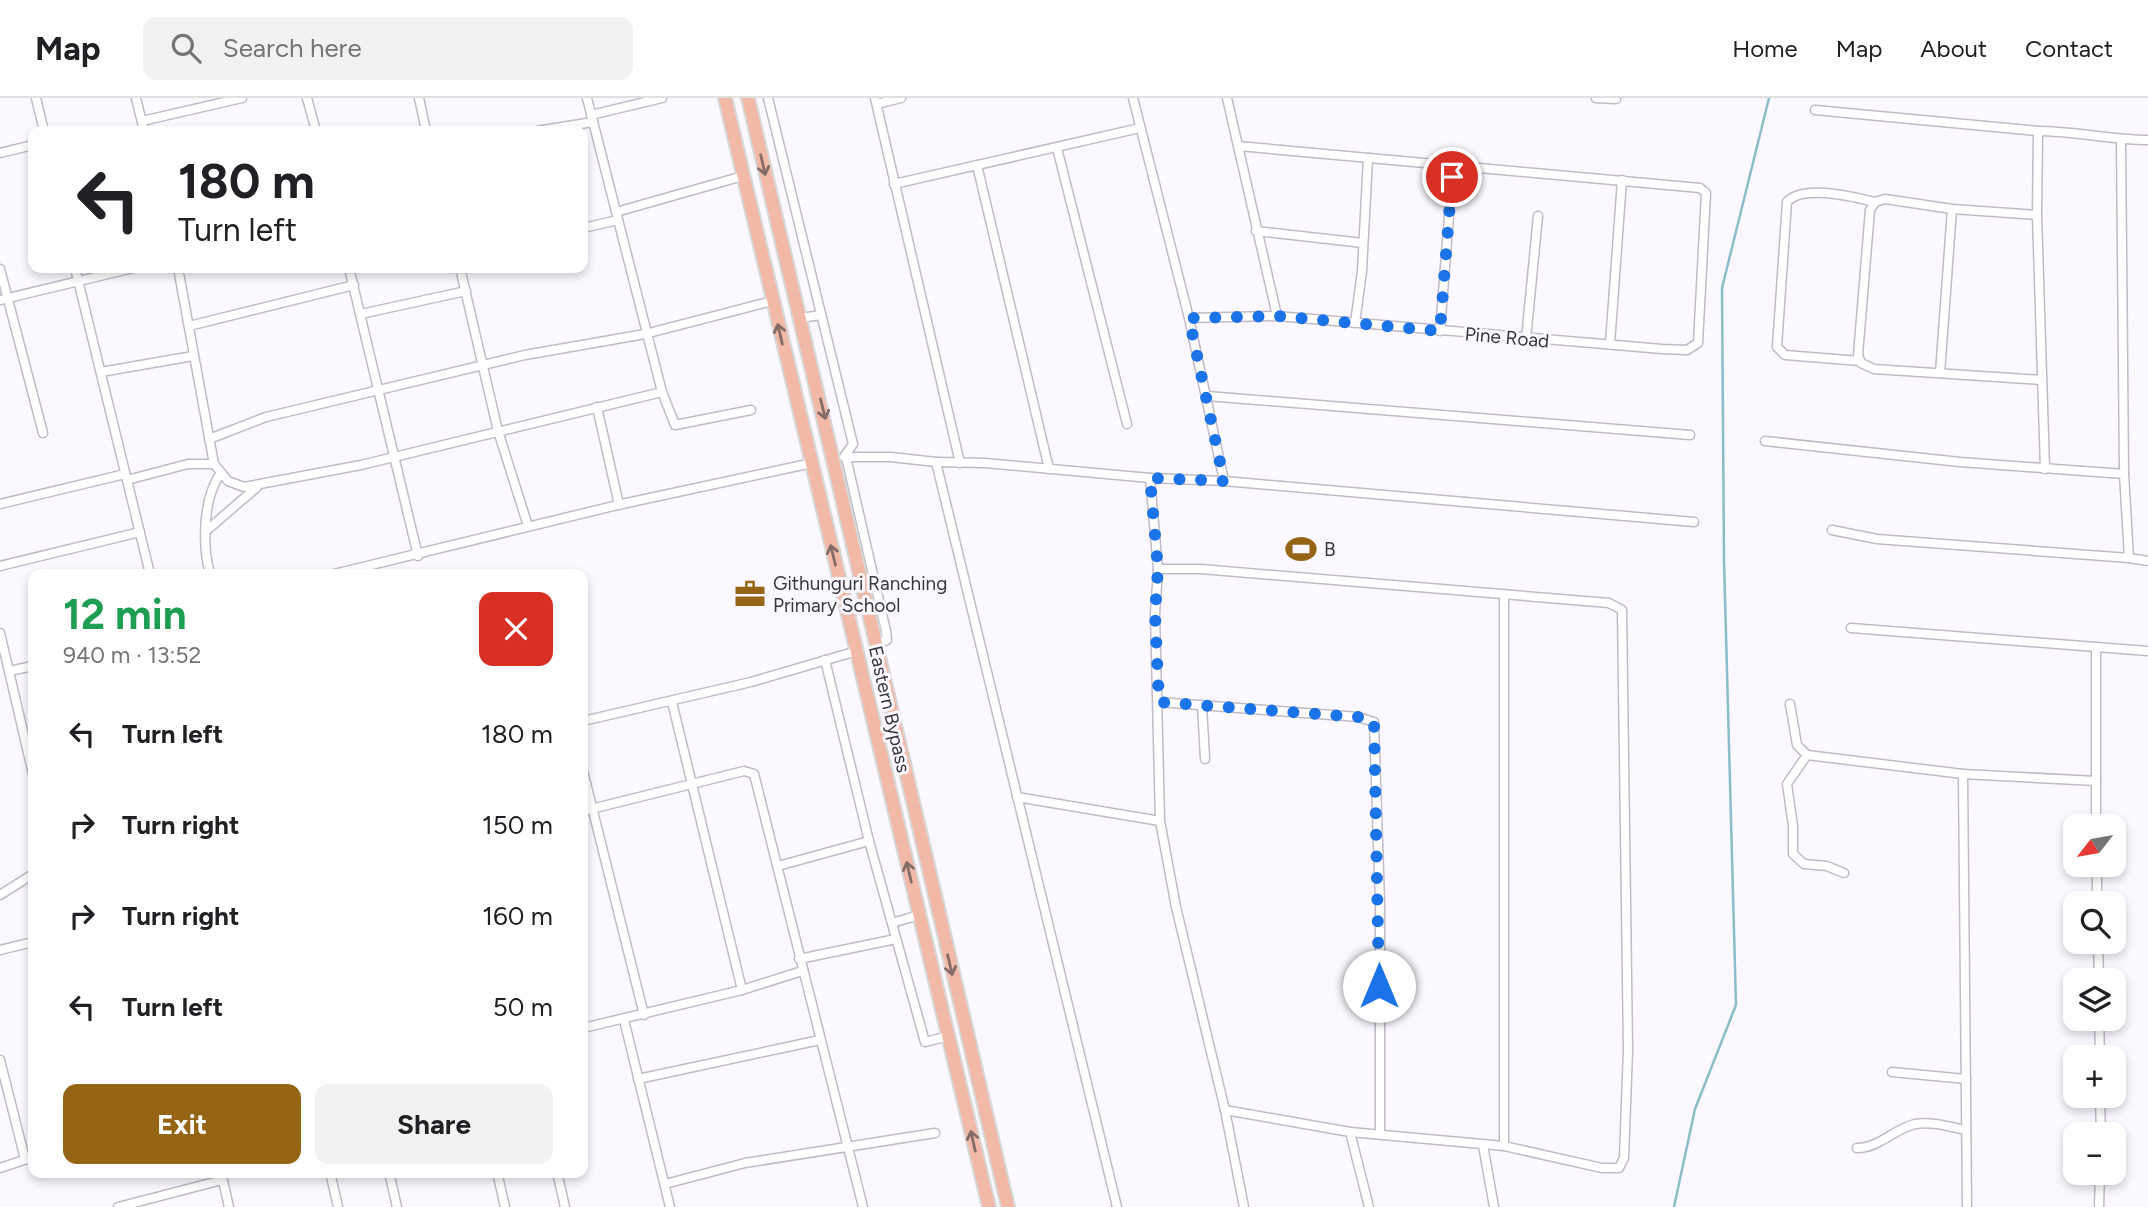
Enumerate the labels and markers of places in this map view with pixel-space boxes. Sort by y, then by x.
pin [1422,147,1482,207]
sports icon: B [1284,532,1318,566]
place label: B [1324,538,1336,561]
place label: Githunguri Ranching Primary School [773,572,947,617]
office icon: Githunguri Ranching Primary School [733,577,767,611]

